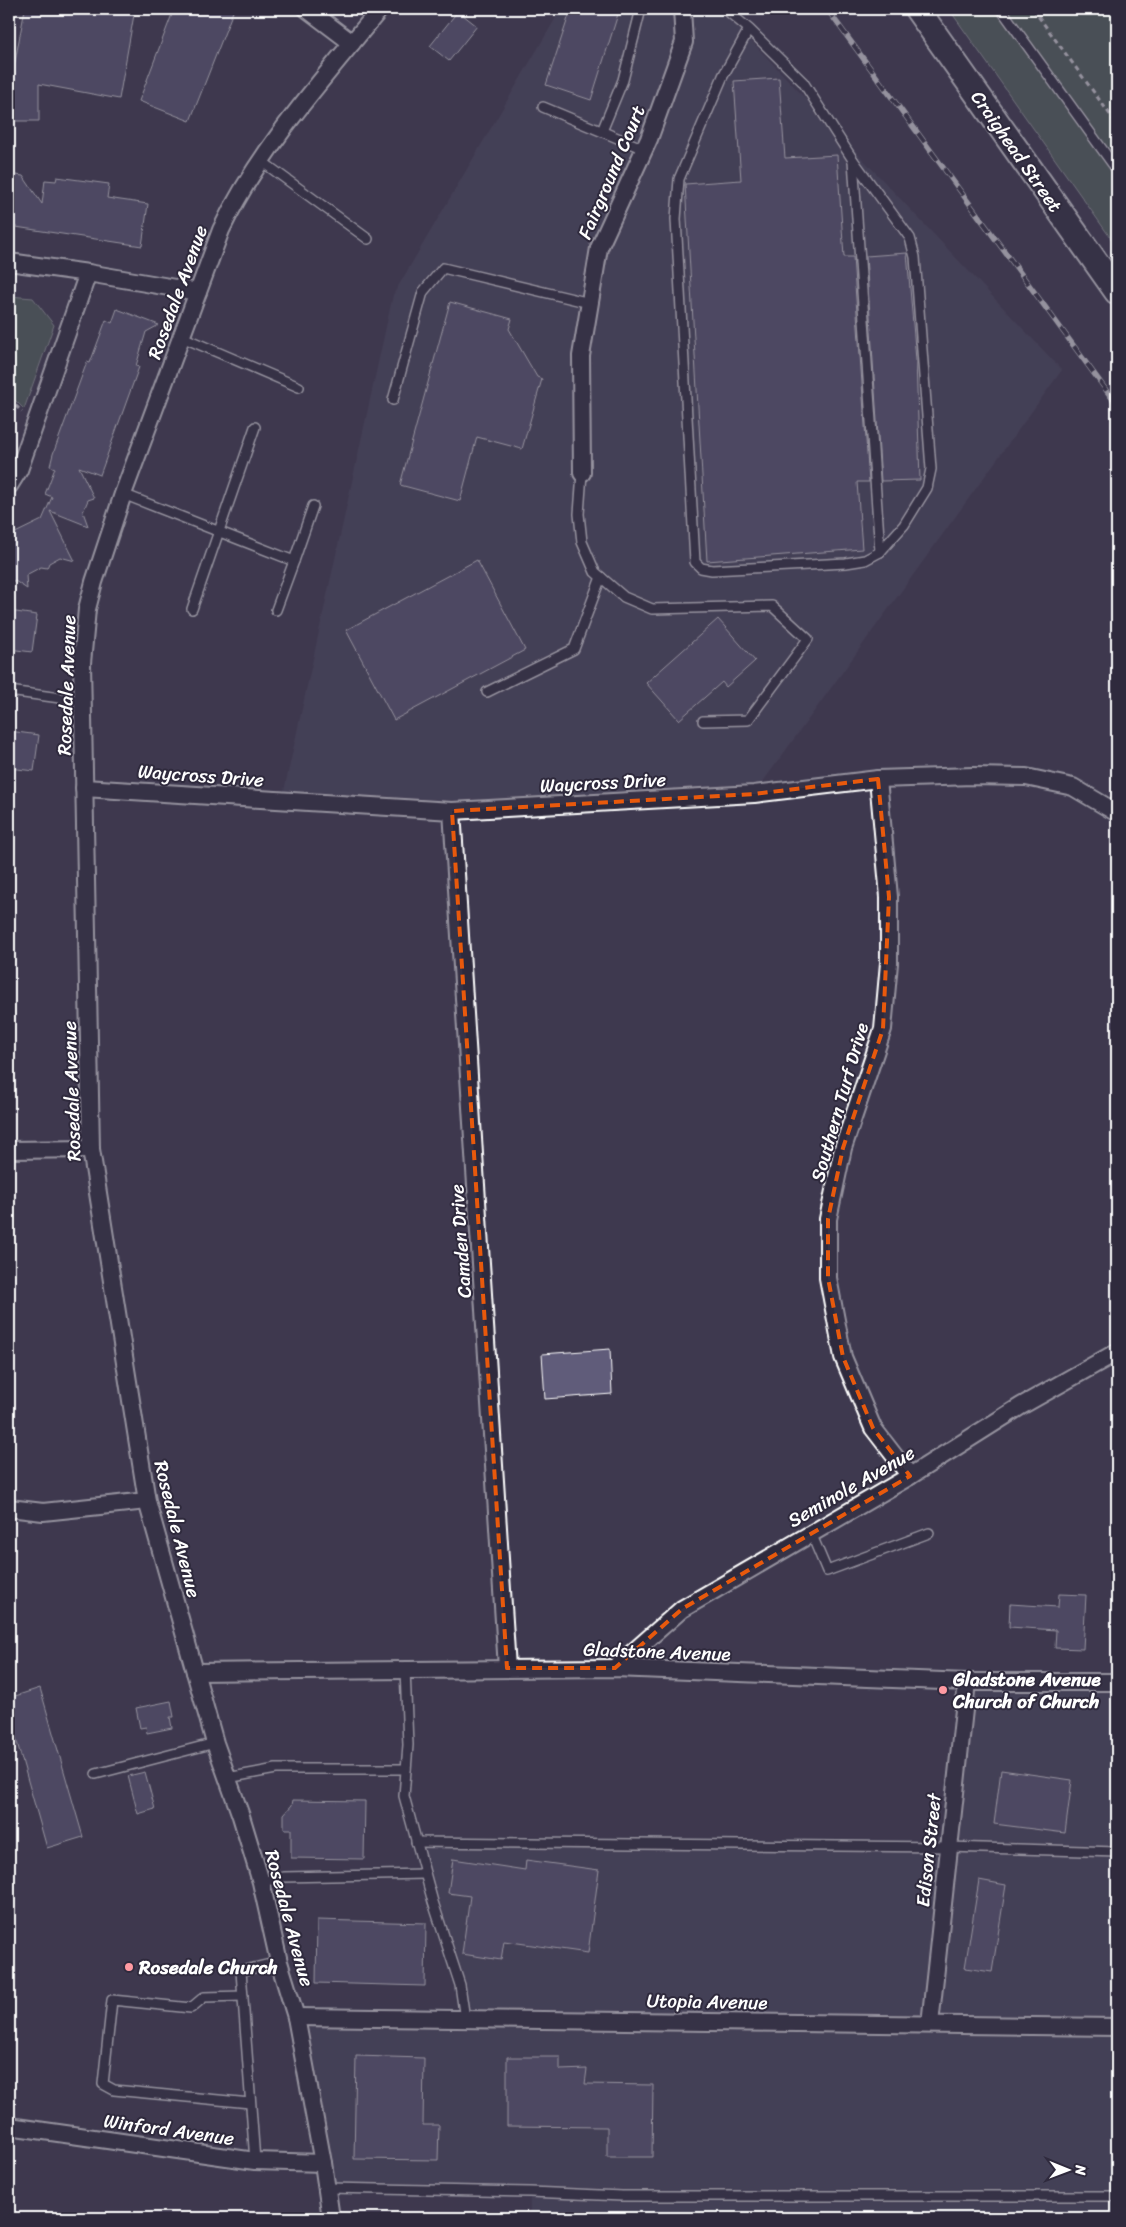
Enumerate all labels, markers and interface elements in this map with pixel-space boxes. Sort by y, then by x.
street label: Craighead Street [962,83,1071,219]
street label: Fairground Court [568,100,655,244]
street label: Rosedale Avenue [138,220,217,364]
street label: Rosedale Avenue [48,614,85,756]
street label: Waycross Drive [137,755,265,796]
street label: Waycross Drive [539,763,667,802]
street label: Southern Turf Drive [801,1018,878,1186]
street label: Rosedale Avenue [53,1020,90,1162]
street label: Camden Drive [440,1183,481,1299]
street label: Seminole Avenue [781,1436,921,1536]
street label: Rosedale Avenue [144,1457,211,1602]
street label: Gladstone Avenue [583,1632,731,1671]
place label: Gladstone Avenue Church of Church [952,1663,1101,1718]
marker: Gladstone Avenue Church of Church [937,1684,949,1696]
street label: Edison Street [906,1790,951,1908]
street label: Rosedale Avenue [255,1846,324,1991]
place label: Rosedale Church [138,1951,278,1984]
marker: Rosedale Church [123,1961,135,1973]
street label: Utopia Avenue [646,1984,768,2019]
street label: Winford Avenue [102,2104,237,2155]
north arrow [1044,2144,1094,2194]
text: N [1068,2164,1093,2176]

